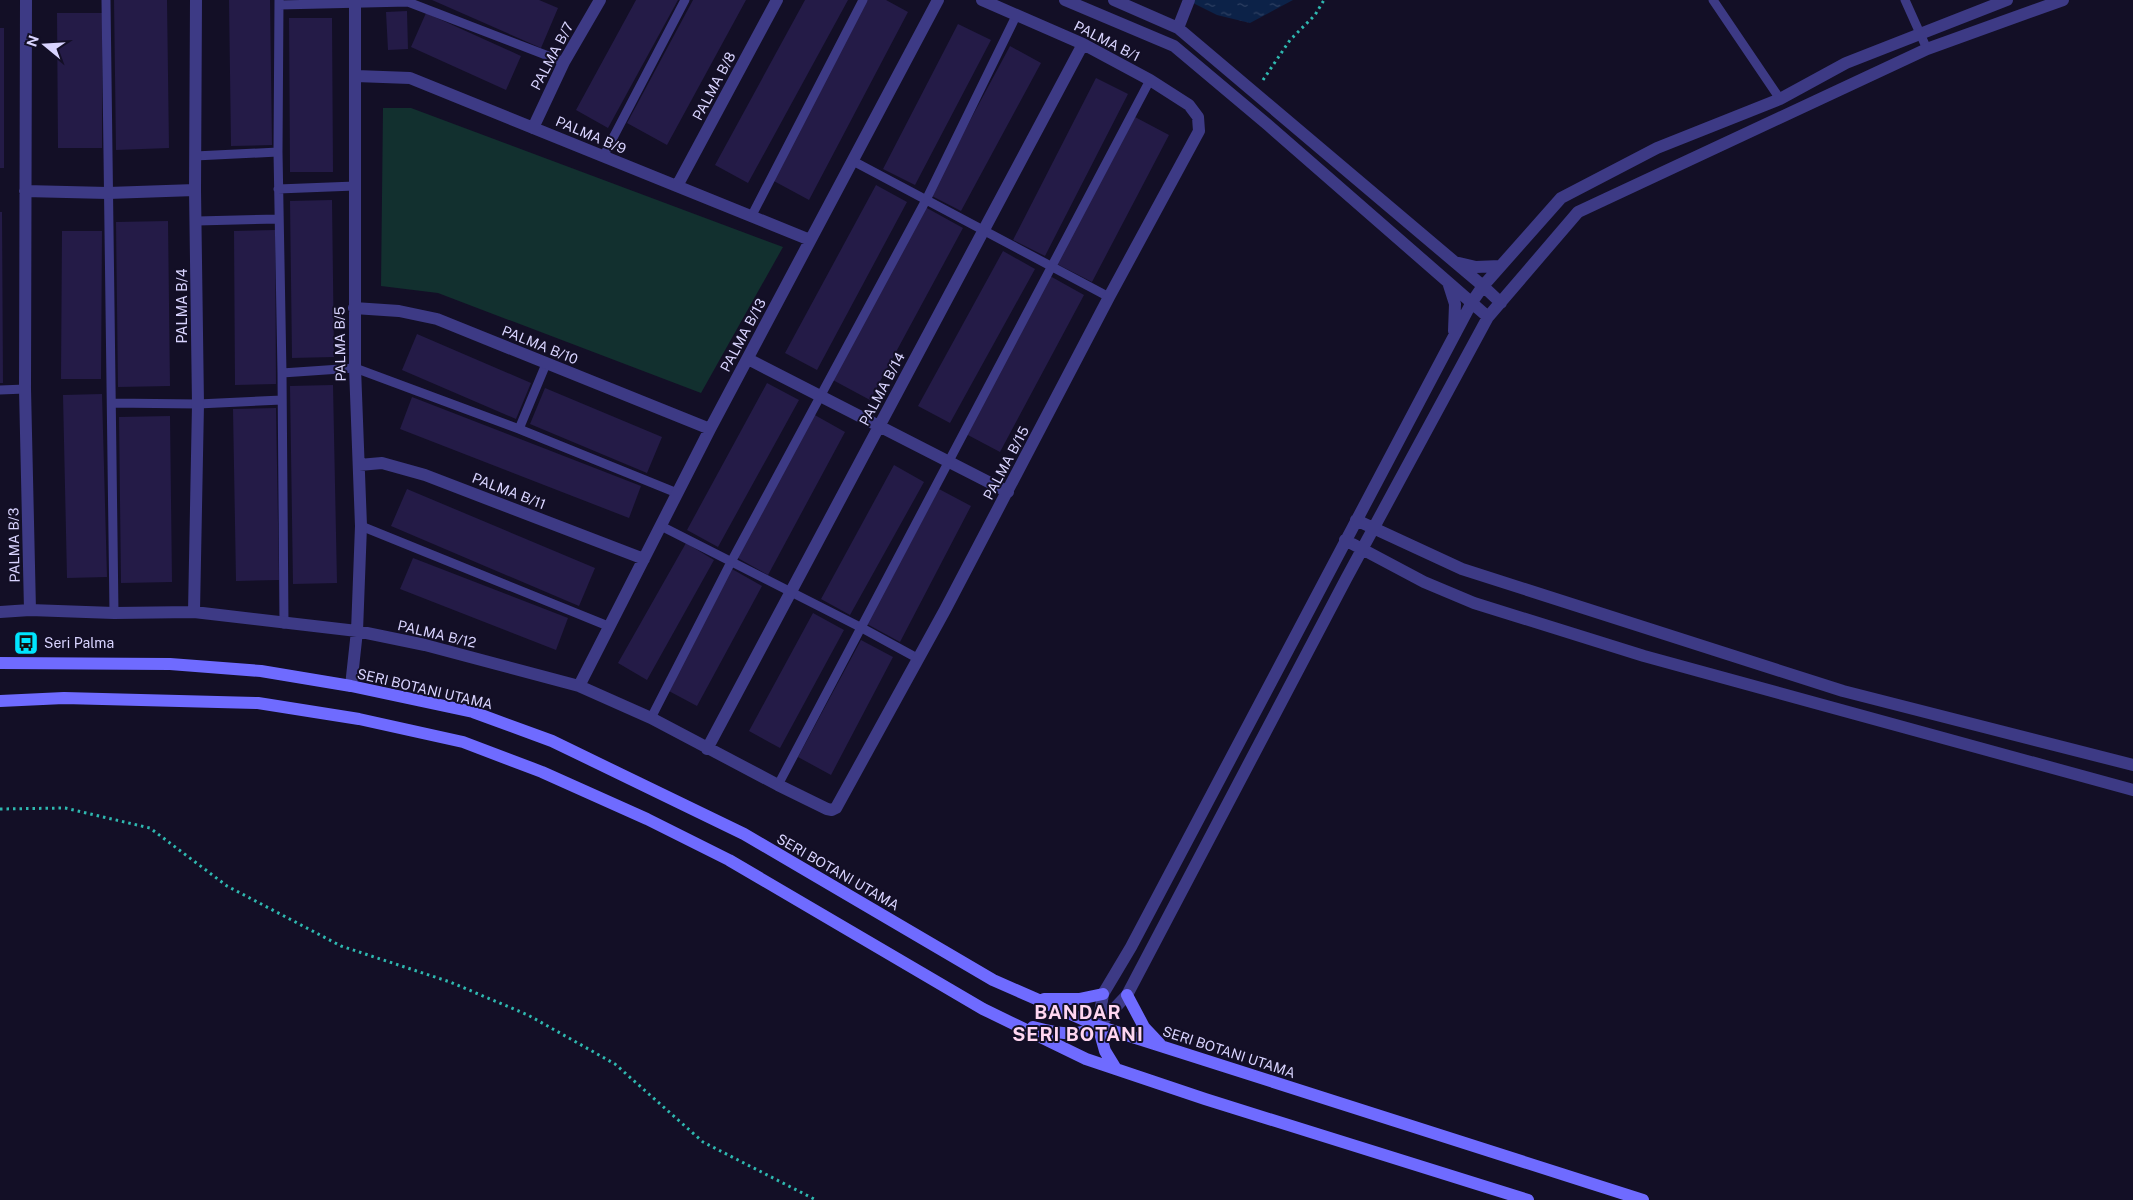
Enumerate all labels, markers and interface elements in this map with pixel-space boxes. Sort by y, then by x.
street label: PALMA B/1 [1071,18,1143,64]
street label: PALMA B/7 [527,19,577,93]
north arrow [20,20,70,70]
text: N [23,33,42,49]
street label: PALMA B/8 [689,49,739,123]
street label: PALMA B/9 [553,113,629,157]
street label: PALMA B/4 [174,268,190,343]
street label: PALMA B/13 [717,295,769,374]
street label: PALMA B/5 [331,306,349,382]
street label: PALMA B/10 [500,323,580,367]
street label: PALMA B/14 [856,349,908,428]
street label: PALMA B/15 [980,424,1032,502]
street label: PALMA B/11 [470,470,548,512]
street label: PALMA B/3 [5,507,23,583]
street label: PALMA B/12 [396,617,478,651]
bus stop icon: Seri Palma [13,630,39,656]
place label: Seri Palma [44,635,114,651]
street label: SERI BOTANI UTAMA [356,666,494,712]
street label: SERI BOTANI UTAMA [774,830,902,914]
district label: BANDAR SERI BOTANI [1012,1001,1144,1045]
street label: SERI BOTANI UTAMA [1161,1023,1298,1081]

